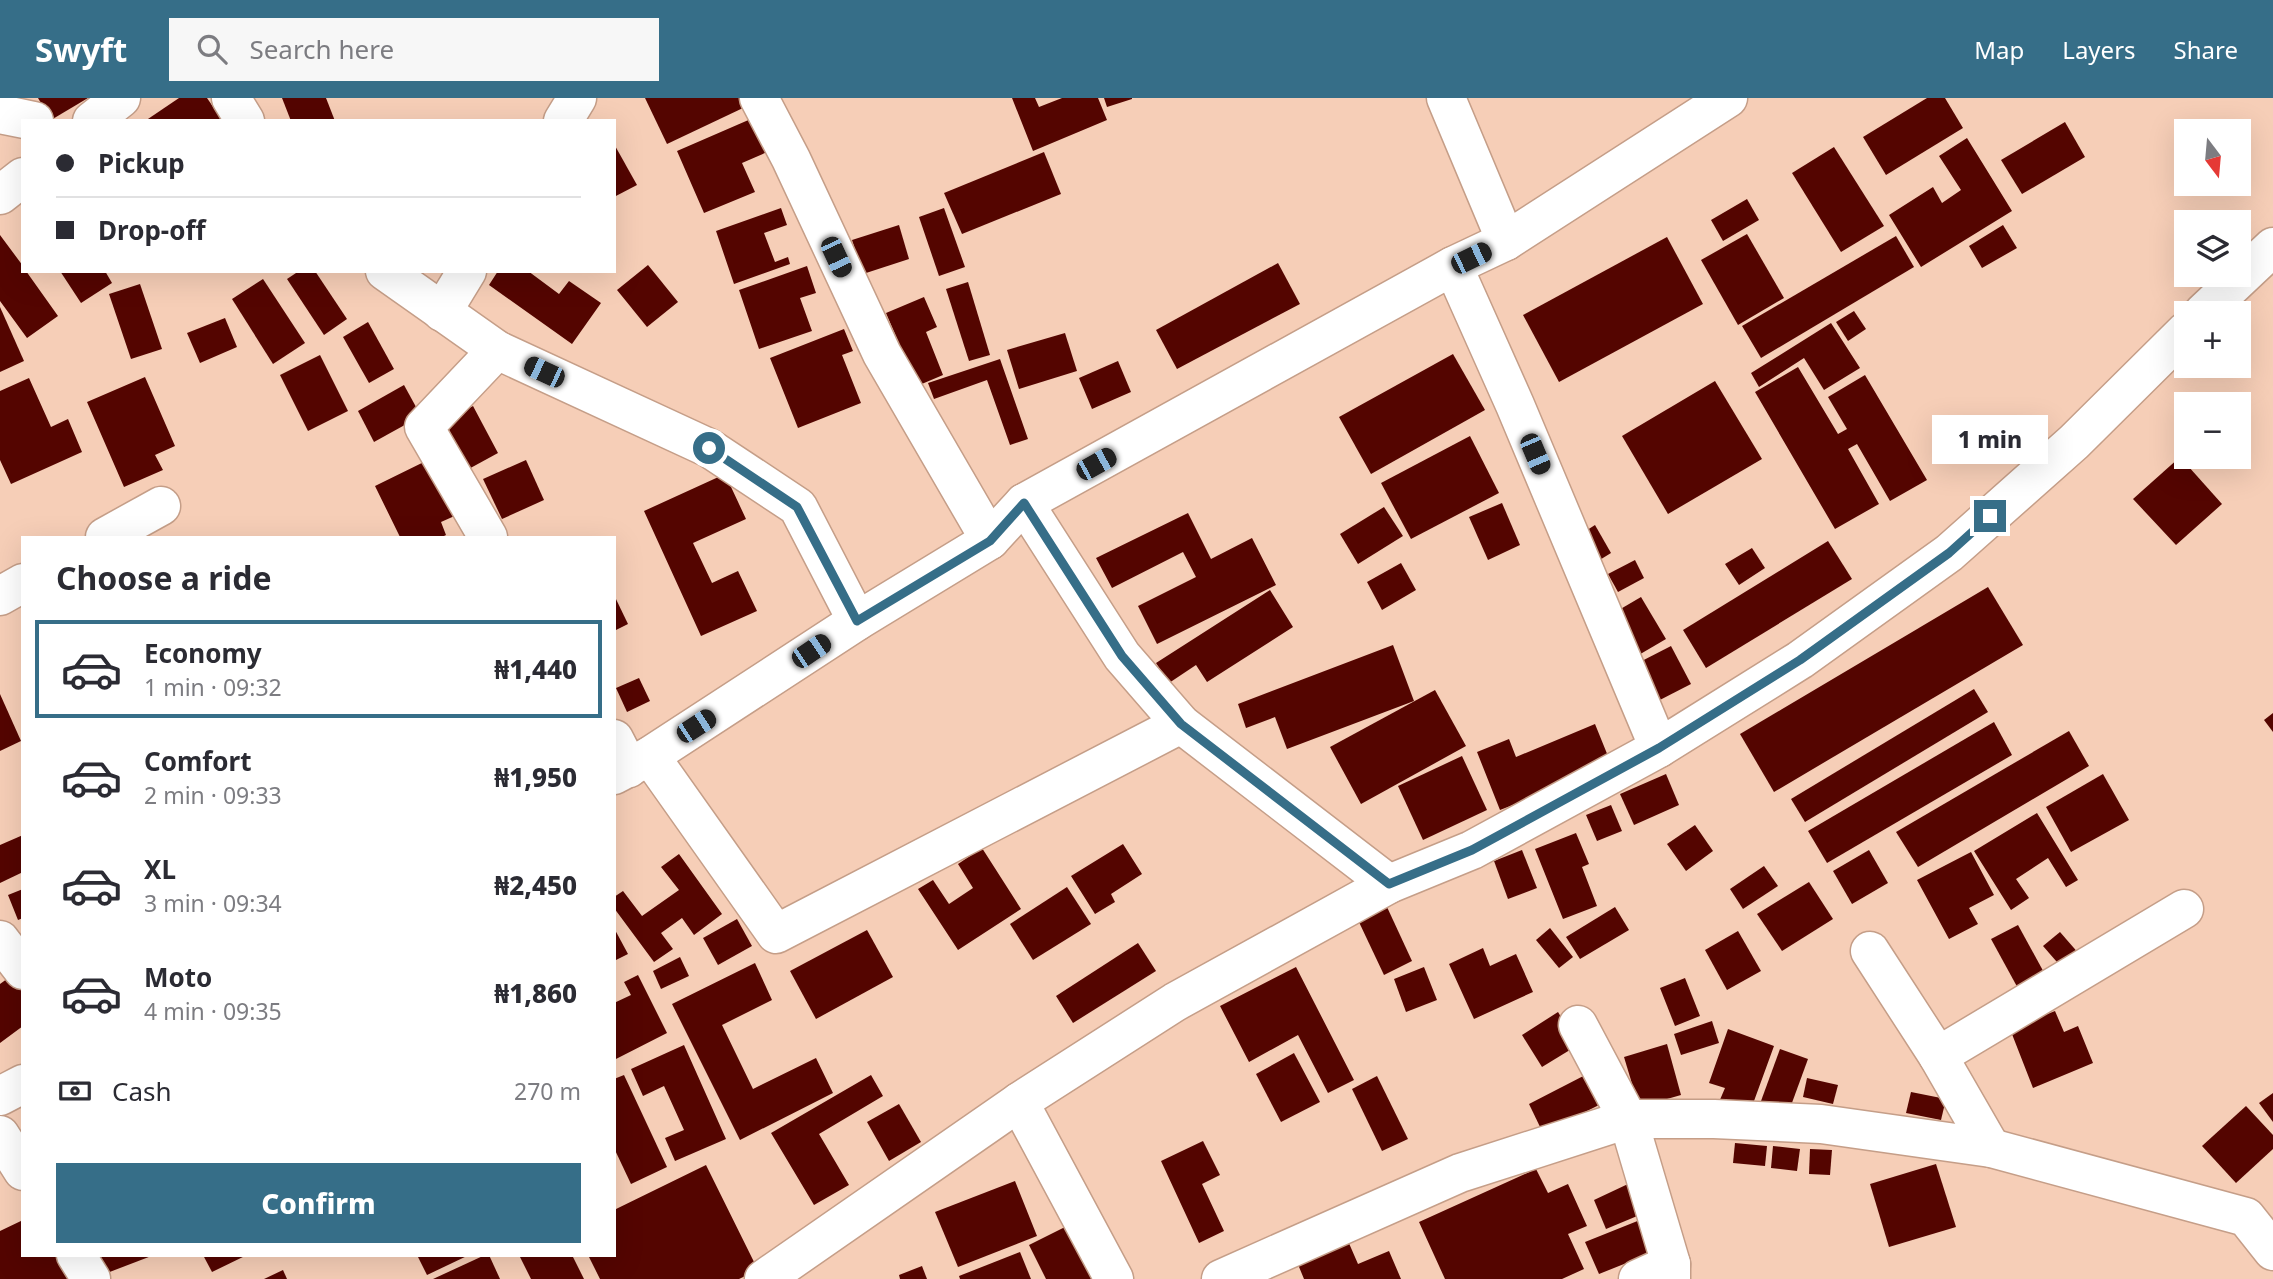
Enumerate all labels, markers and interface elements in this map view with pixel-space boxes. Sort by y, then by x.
search box [169,18,659,81]
text: Swyft [35,27,127,72]
icon: search [193,30,231,68]
text: Search here [249,31,394,67]
text: Map [1974,33,2024,66]
text: Layers [2062,33,2136,66]
text: Share [2174,33,2238,66]
north arrow [2174,119,2250,196]
map controls [2174,119,2251,469]
text: Pickup [98,145,185,181]
button: layers [2174,210,2251,287]
text: Drop-off [98,212,205,248]
car [818,234,855,280]
car [1448,239,1495,277]
button: + [2174,301,2251,378]
car [521,354,568,390]
button: − [2174,392,2251,469]
callout: 1 min [1932,414,2048,464]
text: 1 min [1958,423,2022,455]
car [1518,431,1553,477]
route start [693,432,725,464]
car [1073,445,1120,483]
route end [1974,500,2006,532]
text: Choose a ride [56,556,272,599]
car [788,631,835,671]
text: Economy [144,635,262,671]
icon: car [60,638,123,701]
text: ₦1,440 [494,651,577,687]
text: 1 min · 09:32 [144,671,282,703]
car [673,706,720,746]
text: Comfort [144,743,252,779]
icon: car [60,746,123,809]
text: ₦1,950 [494,759,577,795]
text: 2 min · 09:33 [144,779,282,811]
text: XL [144,851,176,887]
icon: car [60,854,123,917]
text: ₦2,450 [494,867,577,903]
text: 3 min · 09:34 [144,887,282,919]
text: Moto [144,959,212,995]
icon: car [60,962,123,1025]
text: ₦1,860 [494,975,577,1011]
text: 4 min · 09:35 [144,995,282,1027]
icon: cash [56,1072,94,1110]
text: Cash [112,1073,172,1109]
text: 270 m [514,1075,581,1107]
button: Confirm [56,1163,581,1243]

